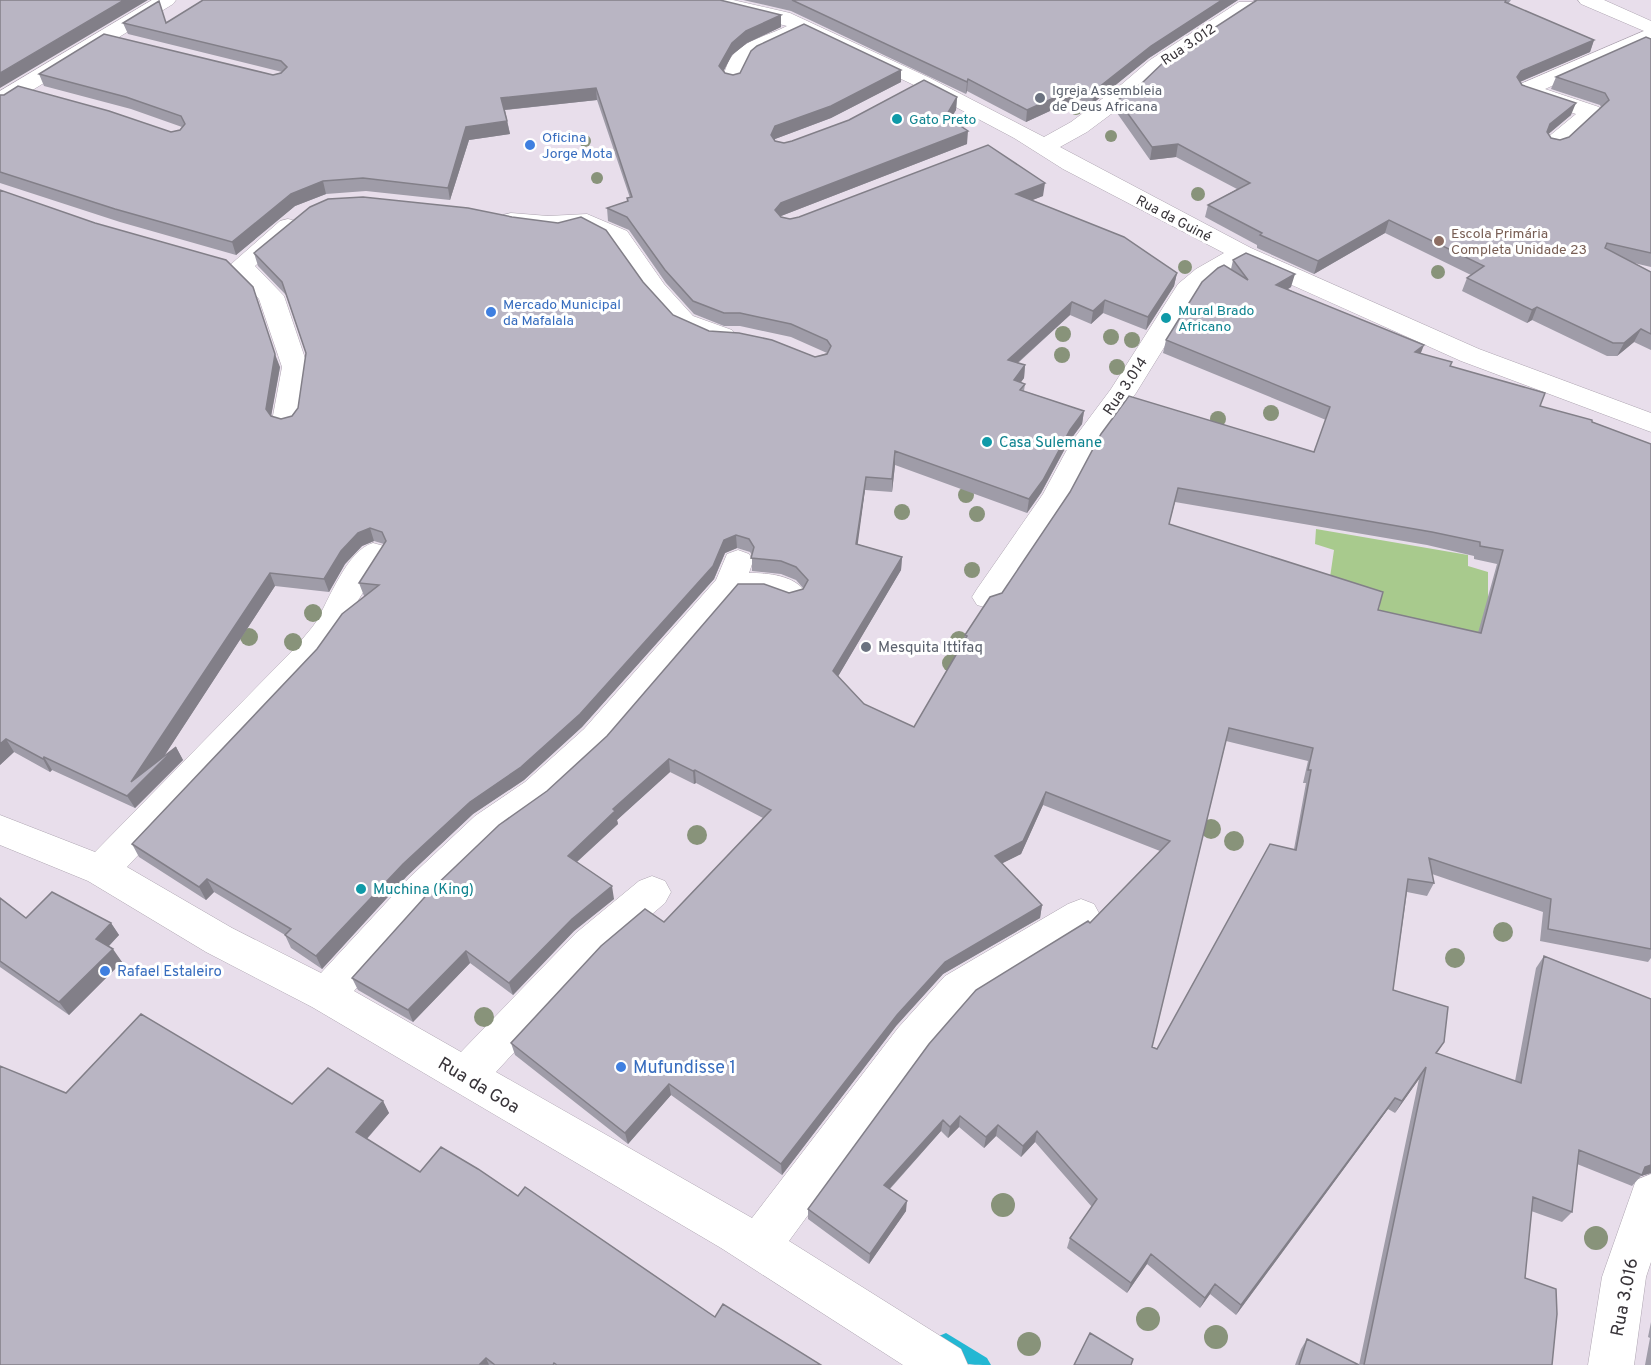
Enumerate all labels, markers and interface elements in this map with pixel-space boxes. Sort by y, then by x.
street label: Rua 3.012 [1158,21,1219,70]
place label: Igreja Assembleia de Deus Africana [1052,83,1162,116]
marker: Igreja Assembleia de Deus Africana [1033,91,1047,105]
marker: Gato Preto [890,112,904,126]
place label: Gato Preto [909,112,976,129]
place label: Oficina Jorge Mota [542,130,613,163]
marker: Oficina Jorge Mota [523,138,537,152]
street label: Rua da Guiné [1133,192,1214,246]
place label: Escola Primária Completa Unidade 23 [1451,226,1587,259]
marker: Escola Primária Completa Unidade 23 [1432,234,1446,248]
place label: Mercado Municipal da Mafalala [503,297,621,330]
place label: Mural Brado Africano [1178,303,1255,336]
marker: Mercado Municipal da Mafalala [484,305,498,319]
marker: Mural Brado Africano [1159,311,1173,325]
street label: Rua 3.014 [1100,354,1153,420]
place label: Casa Sulemane [999,434,1102,453]
marker: Casa Sulemane [980,435,994,449]
place label: Mesquita Ittifaq [878,639,983,658]
marker: Mesquita Ittifaq [859,640,873,654]
place label: Muchina (King) [373,881,474,900]
marker: Muchina (King) [354,882,368,896]
place label: Rafael Estaleiro [117,963,222,982]
marker: Rafael Estaleiro [98,964,112,978]
street label: Rua da Goa [433,1053,523,1120]
place label: Mufundisse 1 [633,1057,736,1080]
marker: Mufundisse 1 [614,1060,628,1074]
street label: Rua 3.016 [1607,1256,1644,1338]

